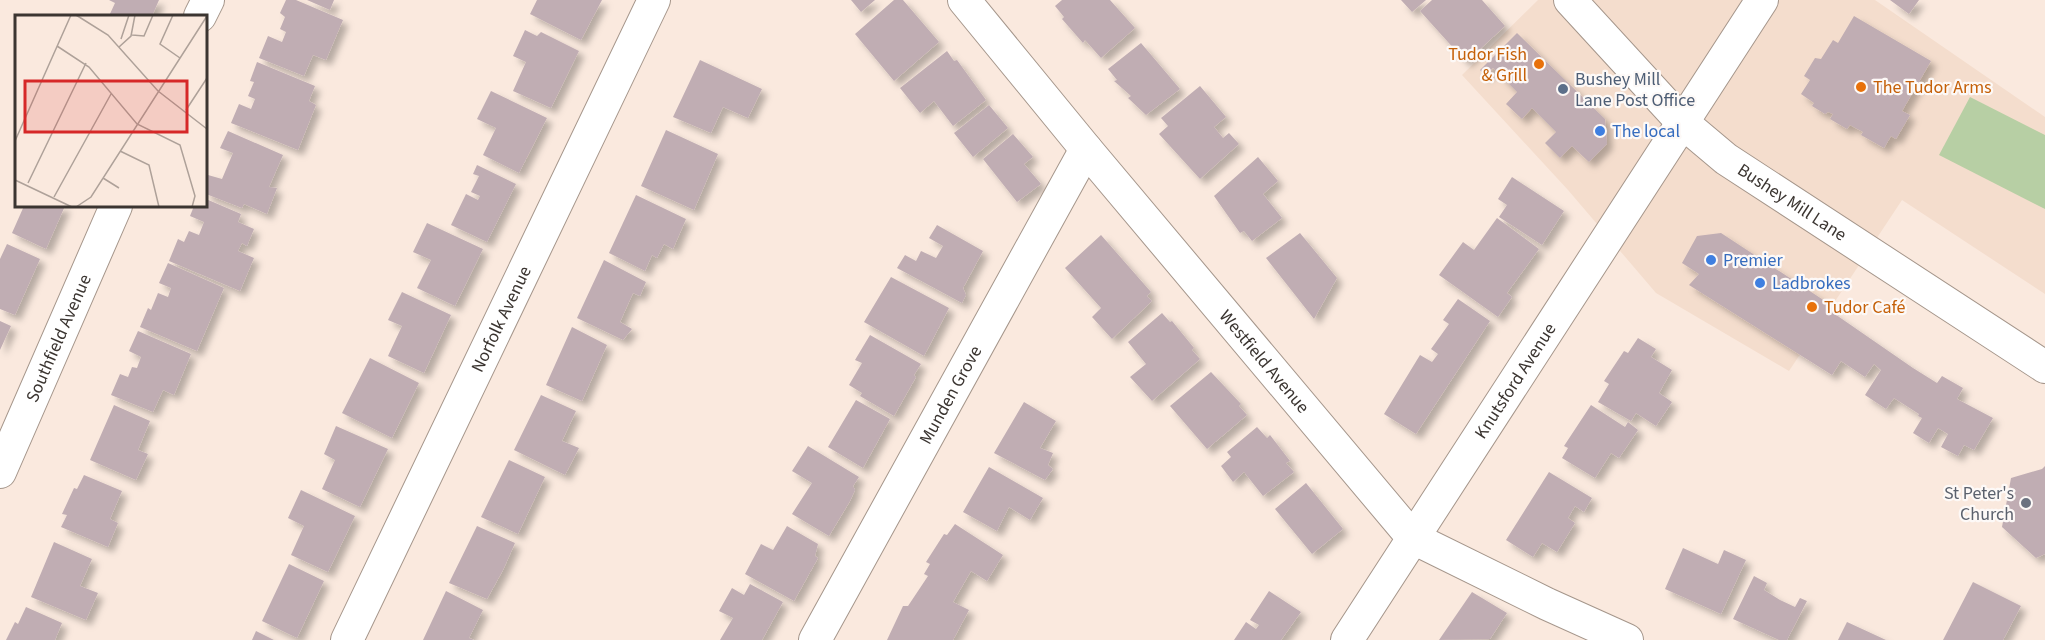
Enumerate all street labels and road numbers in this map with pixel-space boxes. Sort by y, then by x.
street label: Bushey Mill Lane [1732,158,1851,247]
street label: Norfolk Avenue [465,262,538,377]
street label: Southfield Avenue [20,270,98,406]
street label: Westfield Avenue [1213,304,1315,419]
street label: Knutsford Avenue [1469,318,1562,444]
street label: Munden Grove [913,341,988,449]

